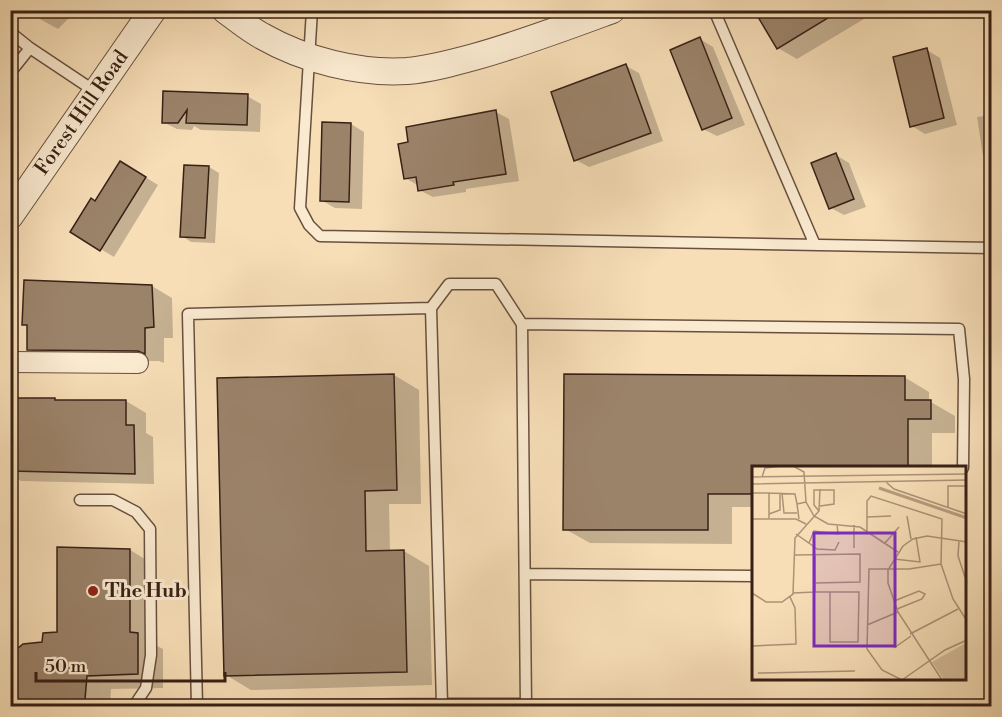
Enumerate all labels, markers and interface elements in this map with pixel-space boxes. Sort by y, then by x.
street label: Forest Hill Road [30,45,135,180]
inset map [752,466,966,681]
place label: The Hub [105,579,187,604]
marker: The Hub [86,584,100,598]
scale bar [36,645,225,683]
text: 50 m [45,655,87,678]

